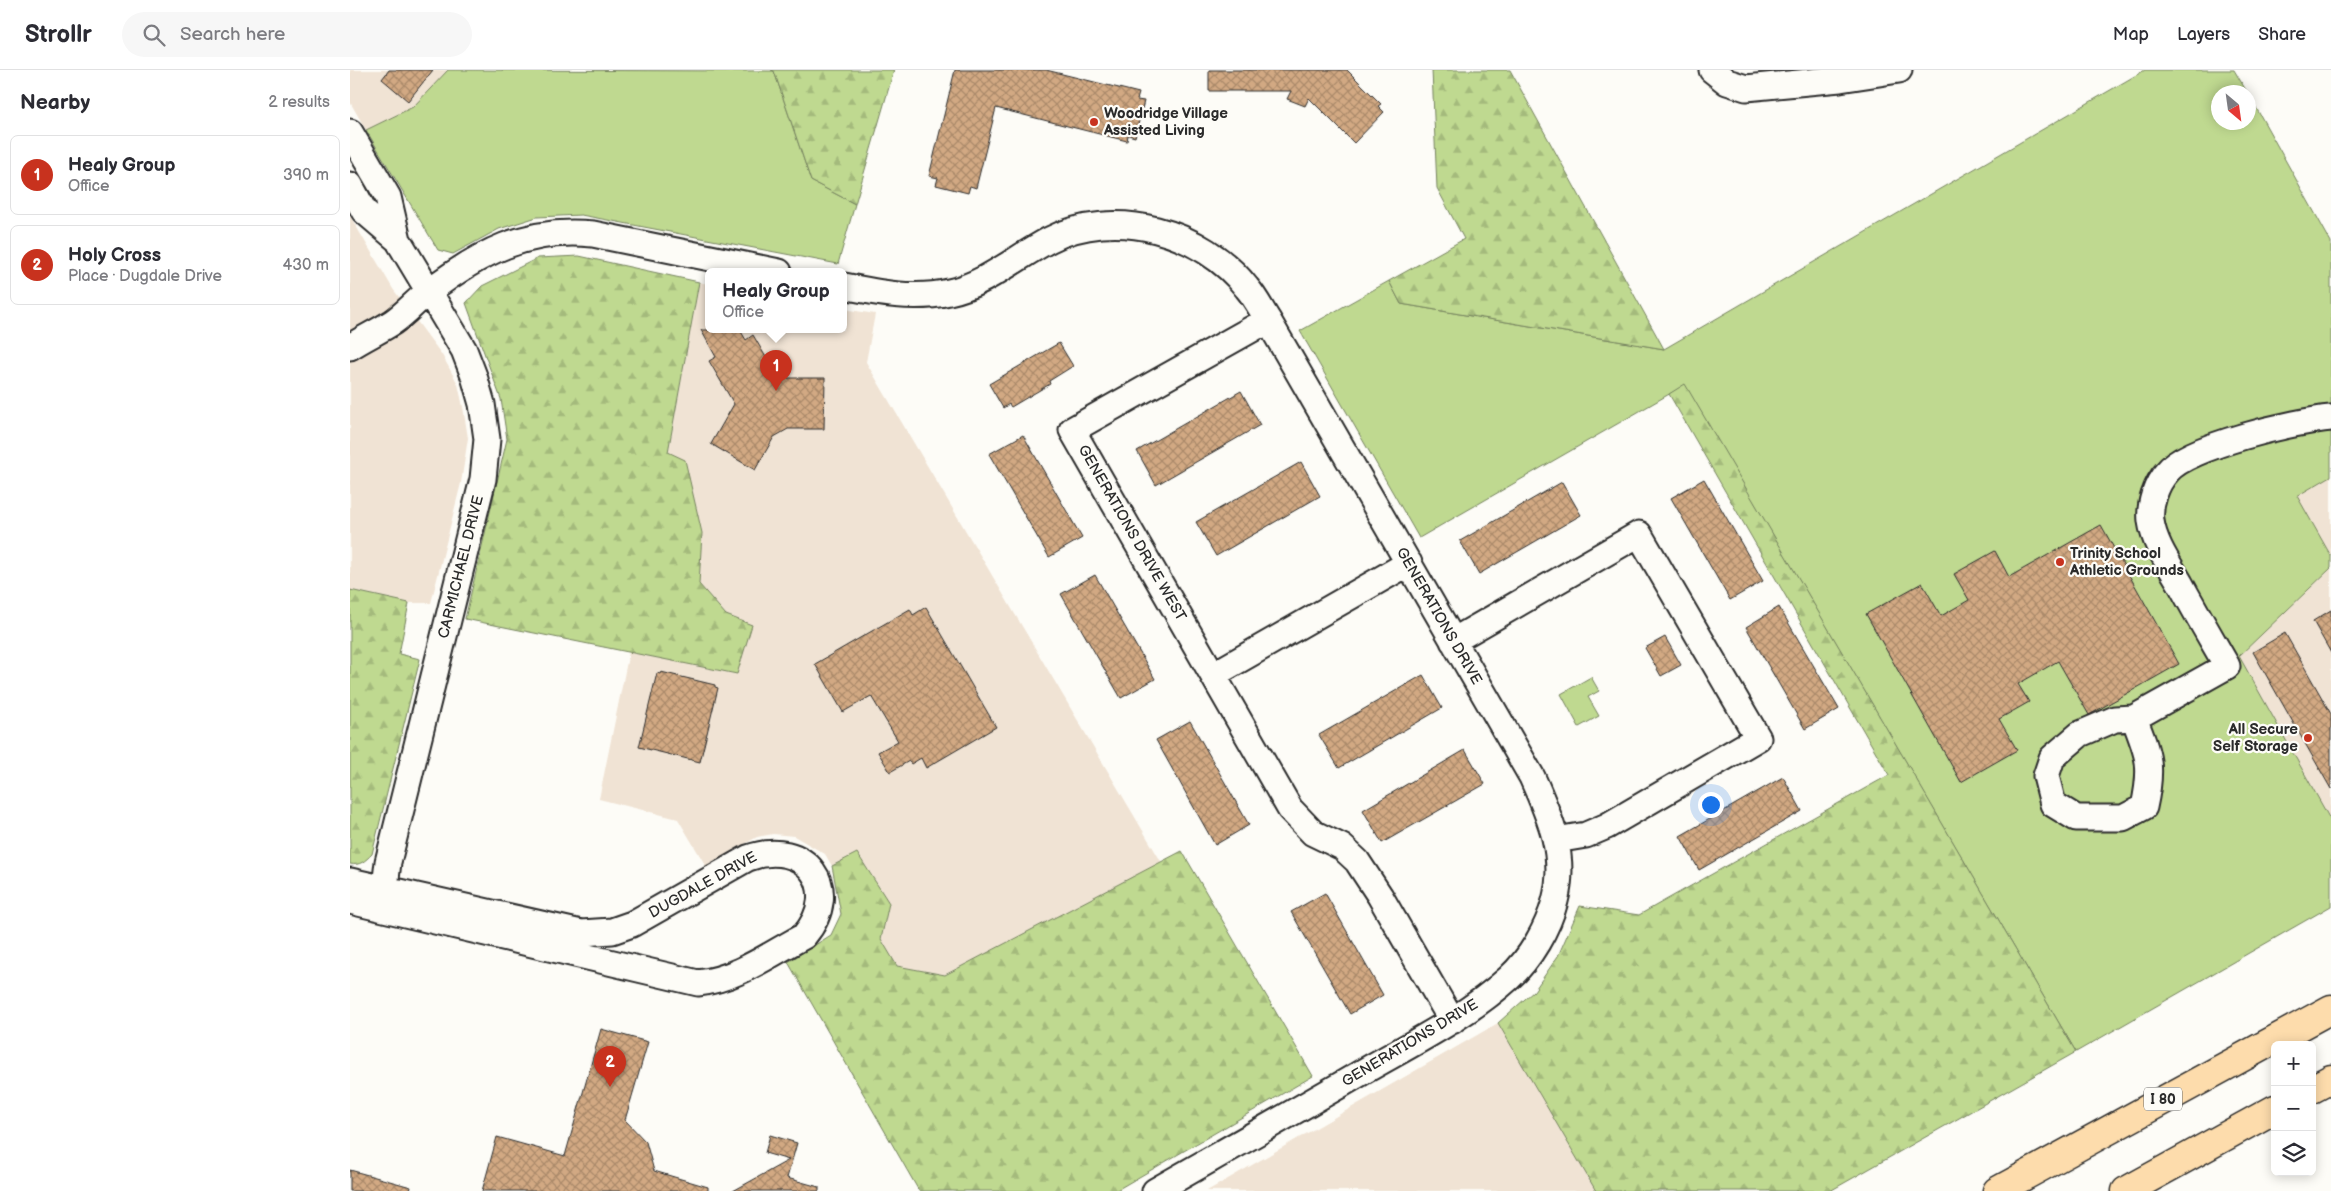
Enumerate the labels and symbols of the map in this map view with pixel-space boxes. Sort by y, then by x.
north arrow [2211,85,2256,130]
place label: Woodridge Village Assisted Living [1103,104,1228,140]
marker: Woodridge Village Assisted Living [1088,116,1100,128]
pin: 1 [760,350,792,391]
street label: GENERATIONS DRIVE WEST [1074,442,1190,624]
street label: CARMICHAEL DRIVE [434,493,488,641]
street label: GENERATIONS DRIVE [1392,544,1486,688]
place label: Trinity School Athletic Grounds [2069,544,2184,580]
marker: Trinity School Athletic Grounds [2054,556,2066,568]
place label: All Secure Self Storage [2213,720,2298,756]
marker: All Secure Self Storage [2302,732,2314,744]
your location [1698,792,1724,818]
street label: DUGDALE DRIVE [646,847,761,923]
street label: GENERATIONS DRIVE [1338,995,1482,1091]
pin: 2 [594,1046,626,1087]
road number: I 80 [2144,1088,2182,1110]

